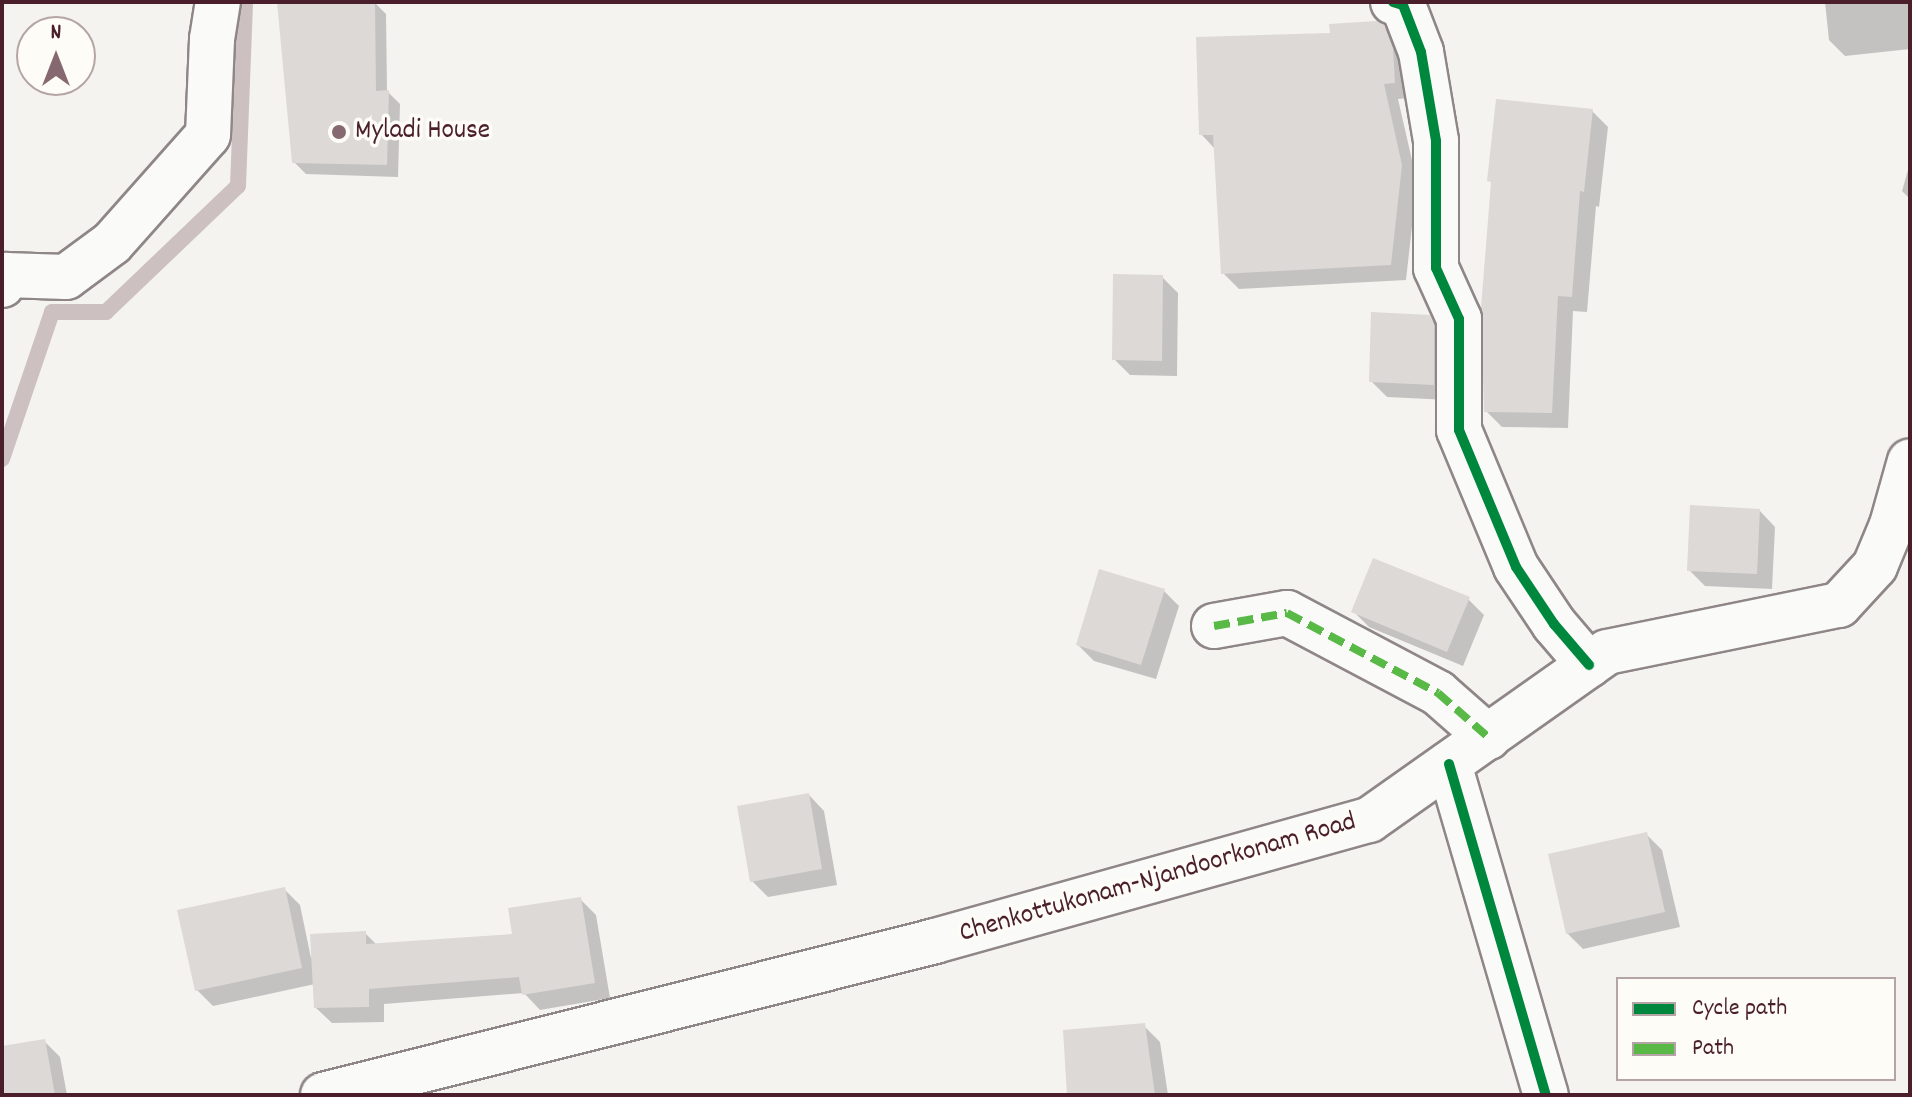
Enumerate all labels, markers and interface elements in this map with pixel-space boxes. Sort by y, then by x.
north arrow [16,16,96,96]
text: N [51,18,61,49]
place label: Myladi House [355,115,490,149]
marker: Myladi House [330,123,348,141]
street label: Chenkottukonam-Njandoorkonam Road [956,806,1360,952]
legend [1616,977,1896,1081]
text: Cycle path [1692,992,1787,1026]
text: Path [1692,1032,1734,1066]

